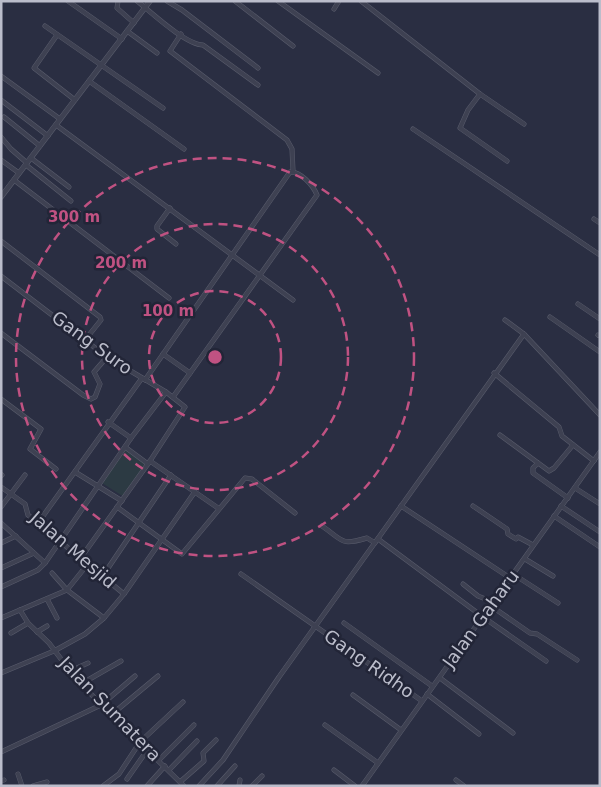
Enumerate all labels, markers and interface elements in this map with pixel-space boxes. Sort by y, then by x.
text: 300 m [48,208,100,226]
text: 200 m [95,254,147,272]
text: 100 m [142,302,194,320]
street label: Gang Suro [48,306,137,379]
centre of rings [206,348,224,366]
street label: Jalan Mesjid [25,506,121,593]
street label: Jalan Gaharu [437,566,523,673]
street label: Gang Ridho [320,625,418,702]
street label: Jalan Sumatera [54,651,166,765]

